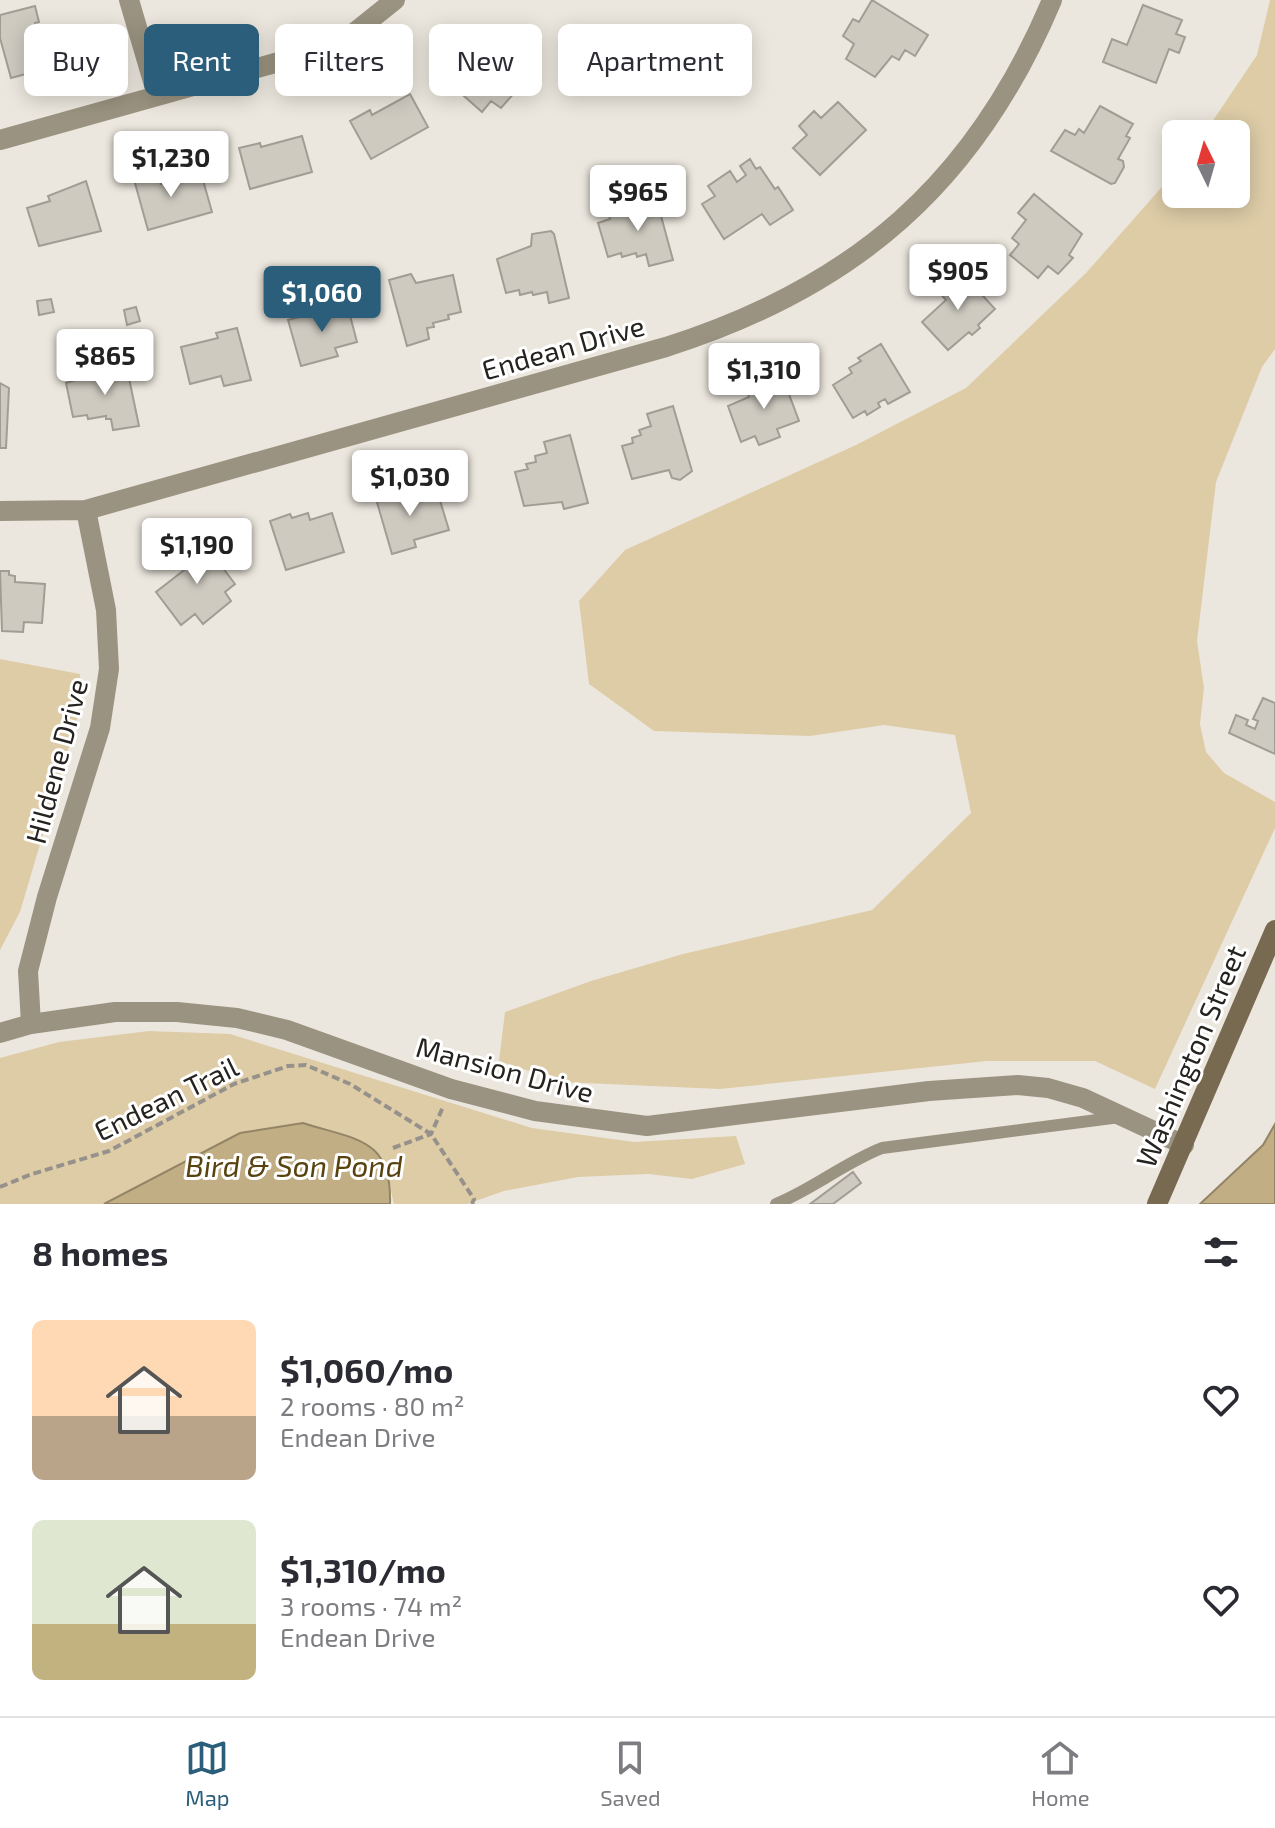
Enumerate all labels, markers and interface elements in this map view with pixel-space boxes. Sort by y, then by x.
chip: Buy [24,24,128,96]
chip: Rent [144,24,259,96]
chip: Filters [275,24,413,96]
chip: New [429,24,542,96]
chip: Apartment [558,24,752,96]
north arrow [1162,120,1250,208]
map controls [1162,120,1250,208]
pin: $1,230 [106,131,236,199]
text: $1,230 [132,141,210,172]
pin: $965 [591,165,685,233]
text: $965 [608,175,668,206]
pin: $905 [911,244,1005,312]
text: $905 [927,254,989,285]
pin: $1,060 [257,266,387,334]
text: $1,060 [282,276,362,307]
street label: Endean Drive [478,308,648,386]
pin: $865 [58,329,152,397]
text: $865 [75,339,135,370]
pin: $1,310 [699,343,829,411]
text: $1,310 [727,353,801,384]
pin: $1,030 [345,450,475,518]
text: $1,030 [370,460,450,491]
pin: $1,190 [132,518,262,586]
text: $1,190 [160,528,234,559]
street label: Hildene Drive [18,675,94,847]
street label: Washington Street [1128,940,1252,1172]
street label: Mansion Drive [413,1029,597,1109]
street label: Endean Trail [89,1048,244,1147]
water label: Bird & Son Pond [185,1147,403,1183]
icon: filters [1199,1230,1243,1274]
text: 8 homes [32,1232,168,1273]
text: $1,060/mo [280,1349,453,1390]
icon: home [96,1352,192,1448]
icon: heart [1199,1378,1243,1422]
text: 2 rooms · 80 m² [280,1390,465,1421]
text: Endean Drive [280,1421,435,1452]
text: $1,310/mo [280,1549,446,1590]
icon: home [96,1552,192,1648]
icon: heart [1199,1578,1243,1622]
text: 3 rooms · 74 m² [280,1590,462,1621]
text: Endean Drive [280,1621,435,1652]
tab: Map [185,1736,230,1810]
tab: Saved [600,1736,661,1810]
tab: Home [1031,1736,1090,1810]

